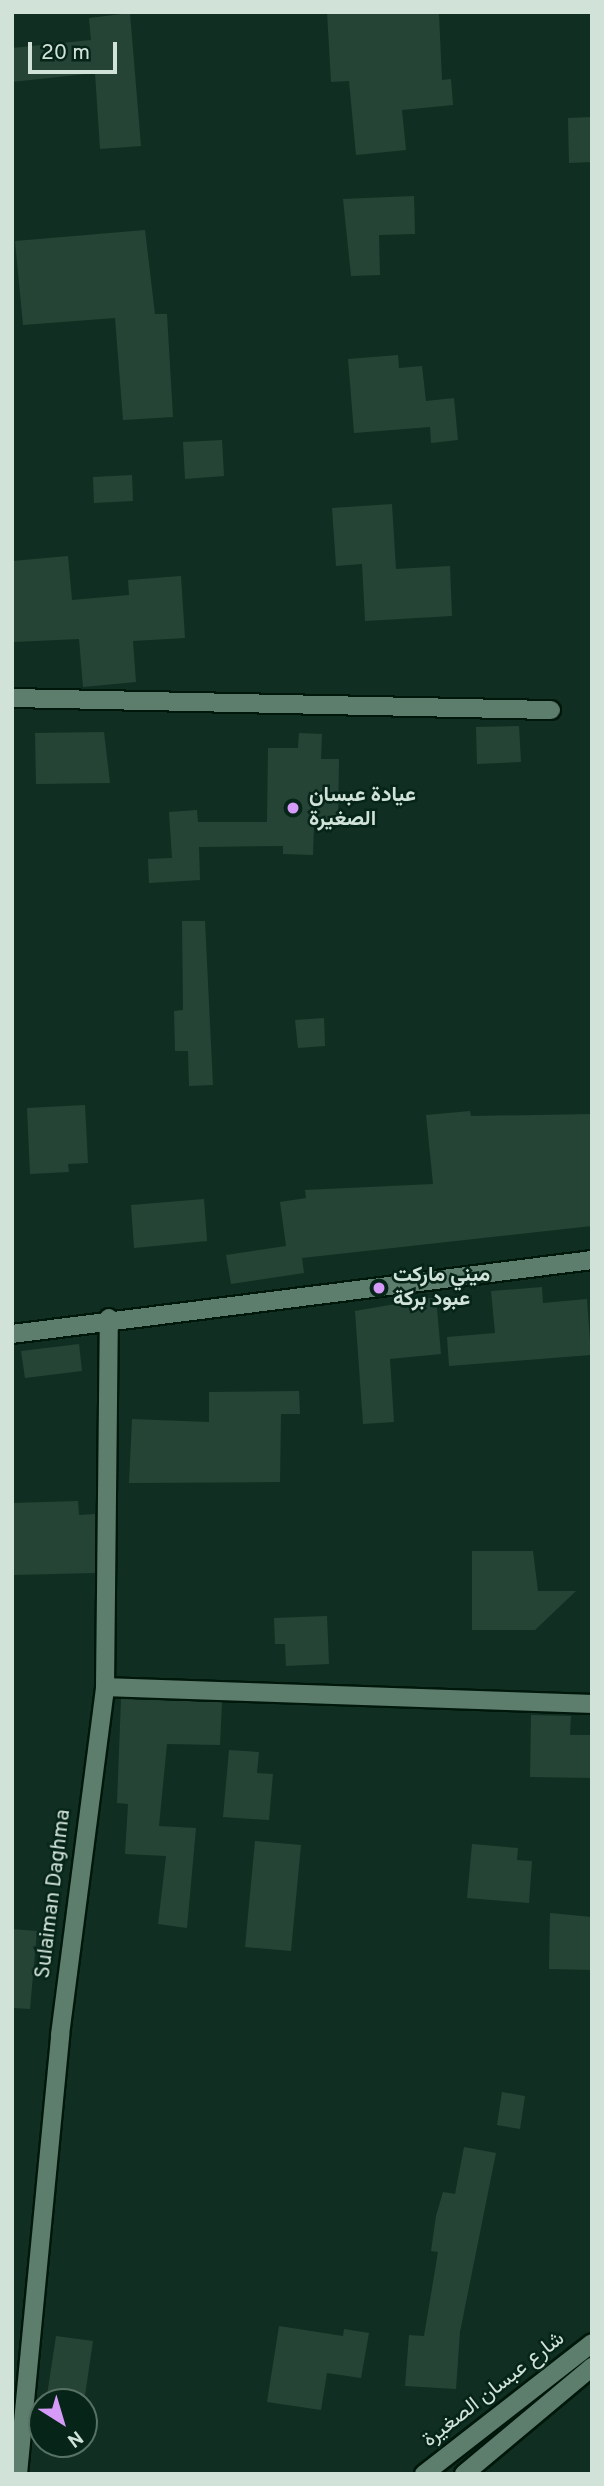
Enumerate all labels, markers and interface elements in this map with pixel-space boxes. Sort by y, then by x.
scale bar [32,28,121,72]
text: 20 m [41,40,90,67]
place label: عيادة عبسان الصغيرة [309,783,416,833]
marker: عيادة عبسان الصغيرة [283,798,303,818]
place label: ميني ماركت عبود بركة [393,1263,490,1313]
marker: ميني ماركت عبود بركة [371,1280,387,1296]
street label: Sulaiman Daghma [31,1808,77,1980]
street label: شارع عبسان الصغيرة [418,2327,570,2453]
north arrow [28,2388,98,2458]
text: N [62,2424,87,2452]

